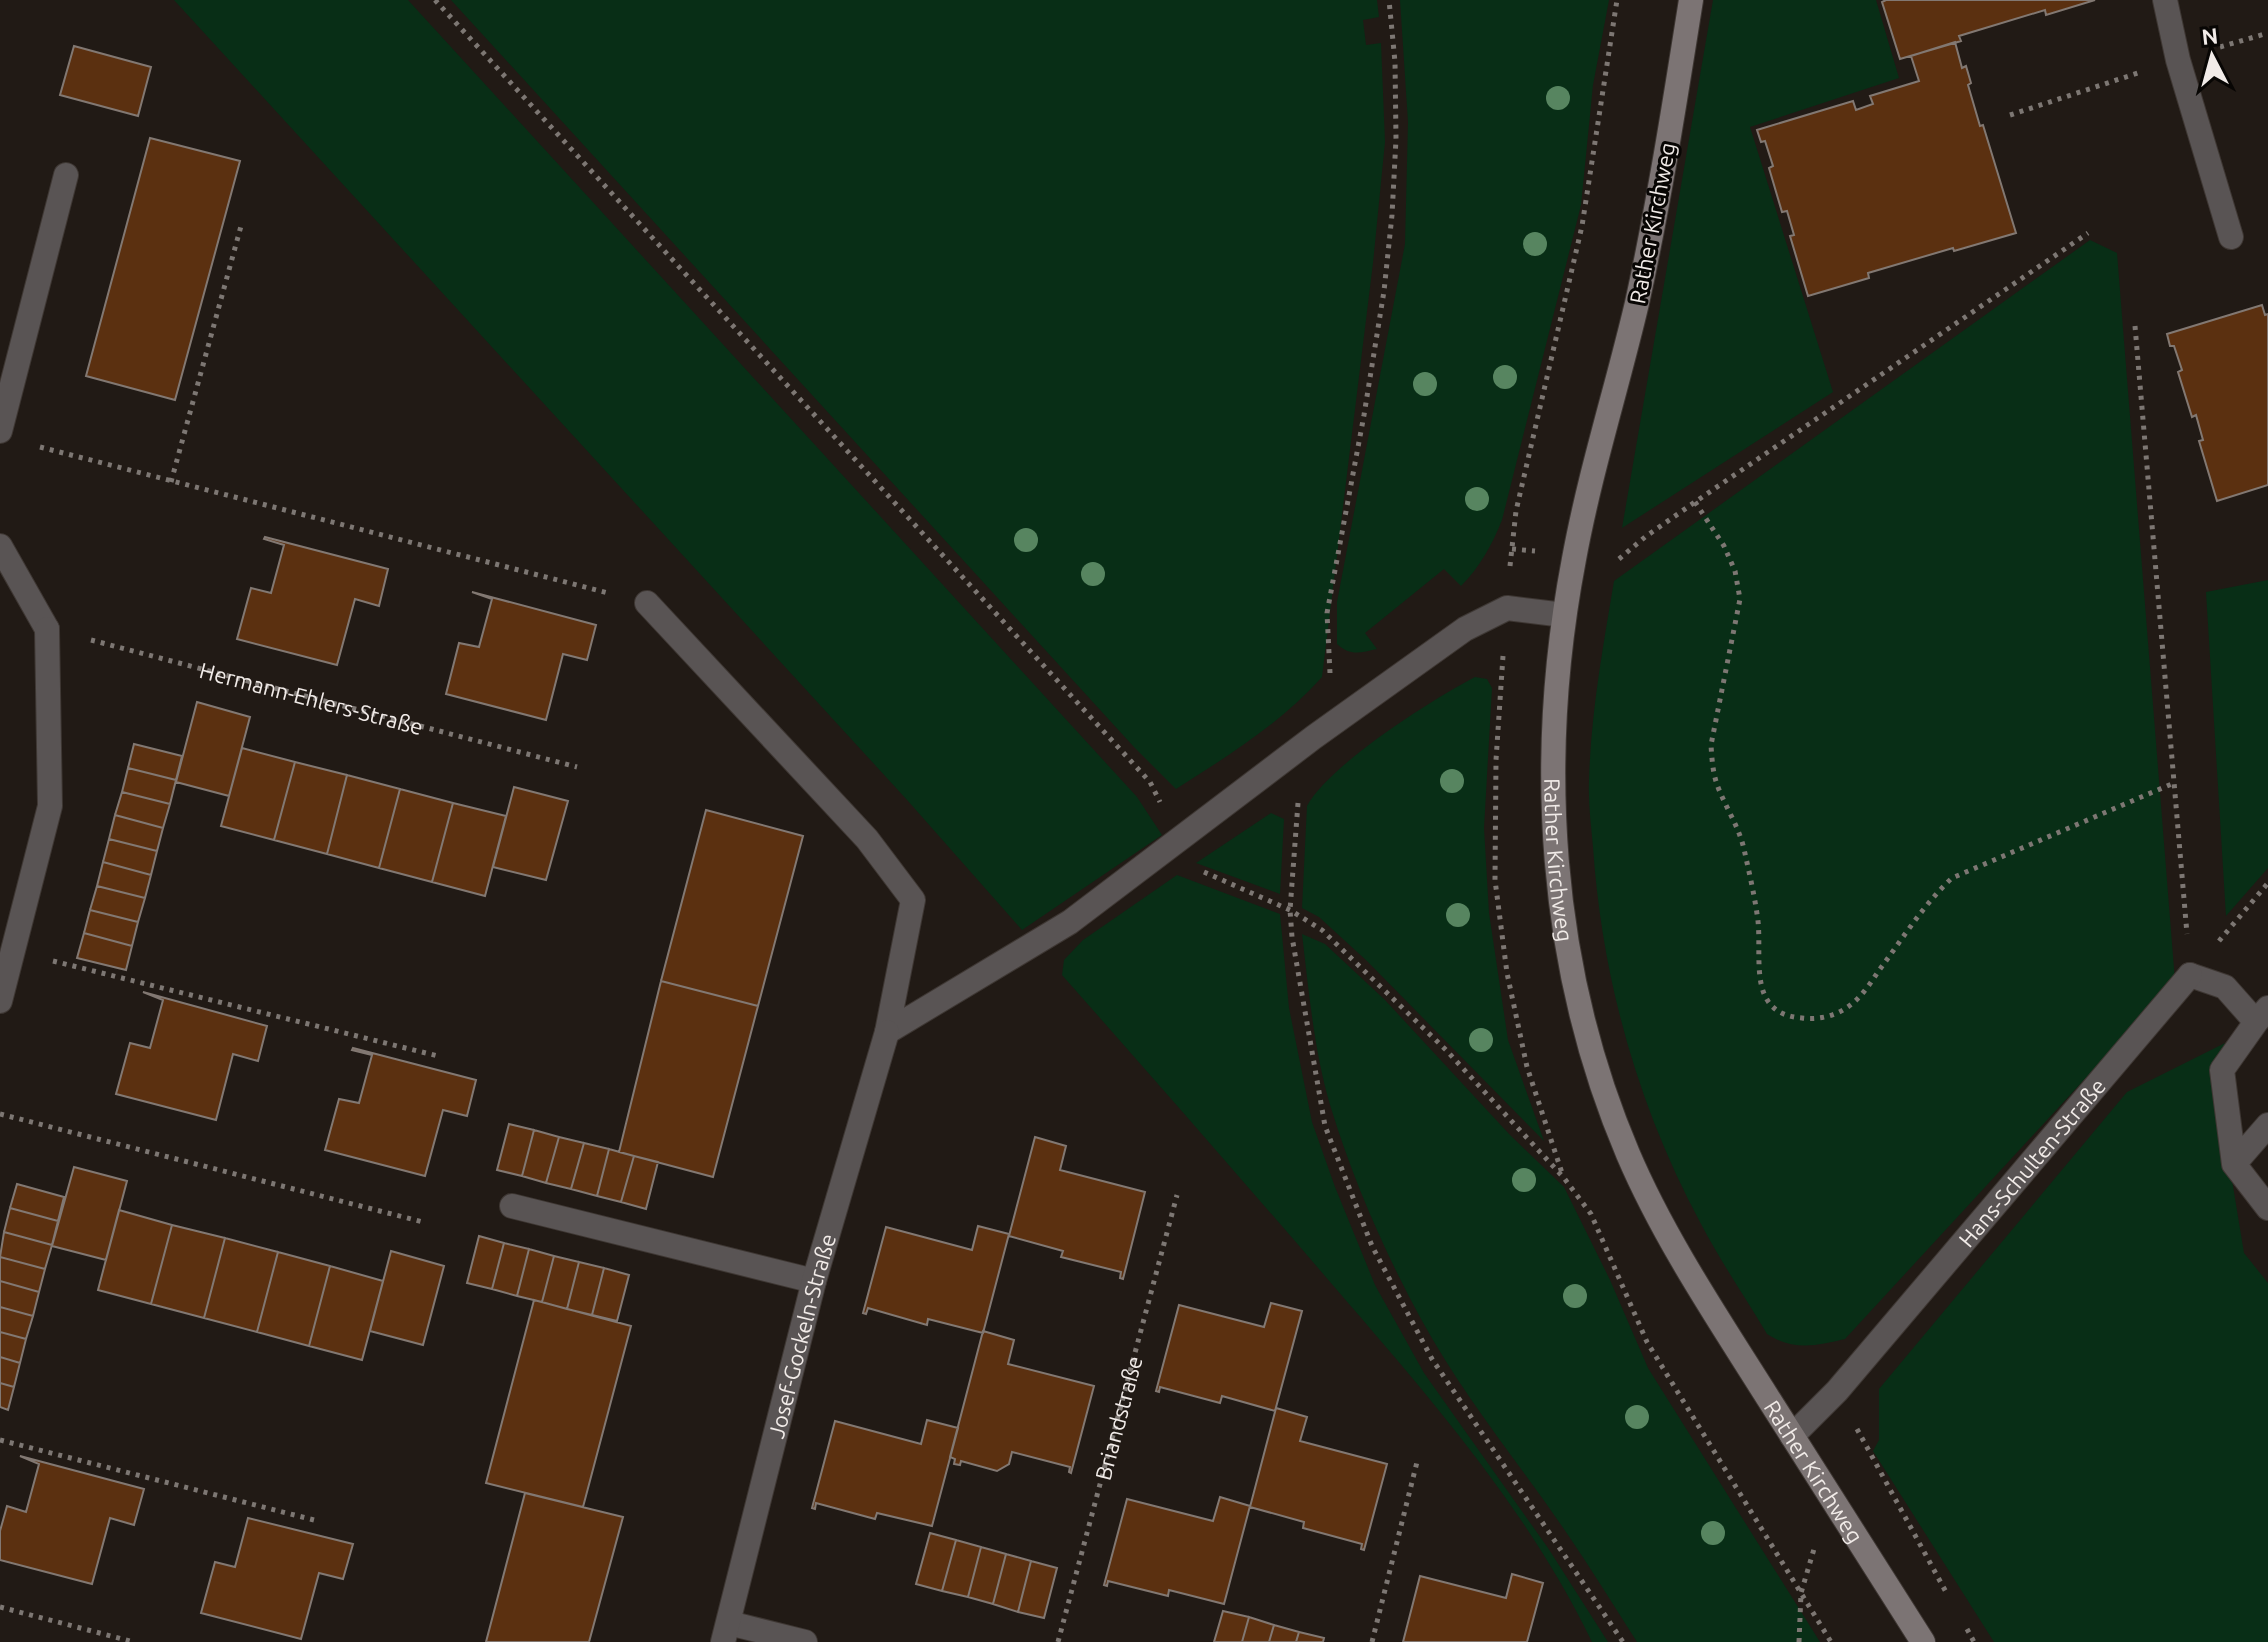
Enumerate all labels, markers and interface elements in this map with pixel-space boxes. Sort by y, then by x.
north arrow [2172,16,2252,96]
text: N [2200,22,2219,49]
street label: Rather Kirchweg [1624,140,1680,306]
street label: Hermann-Ehlers-Straße [197,656,426,739]
street label: Rather Kirchweg [1541,778,1579,943]
street label: Hans-Schulten-Straße [1953,1073,2110,1251]
street label: Josef-Gockeln-Straße [762,1231,840,1441]
street label: Briandstraße [1089,1353,1146,1483]
street label: Rather Kirchweg [1760,1395,1869,1547]

